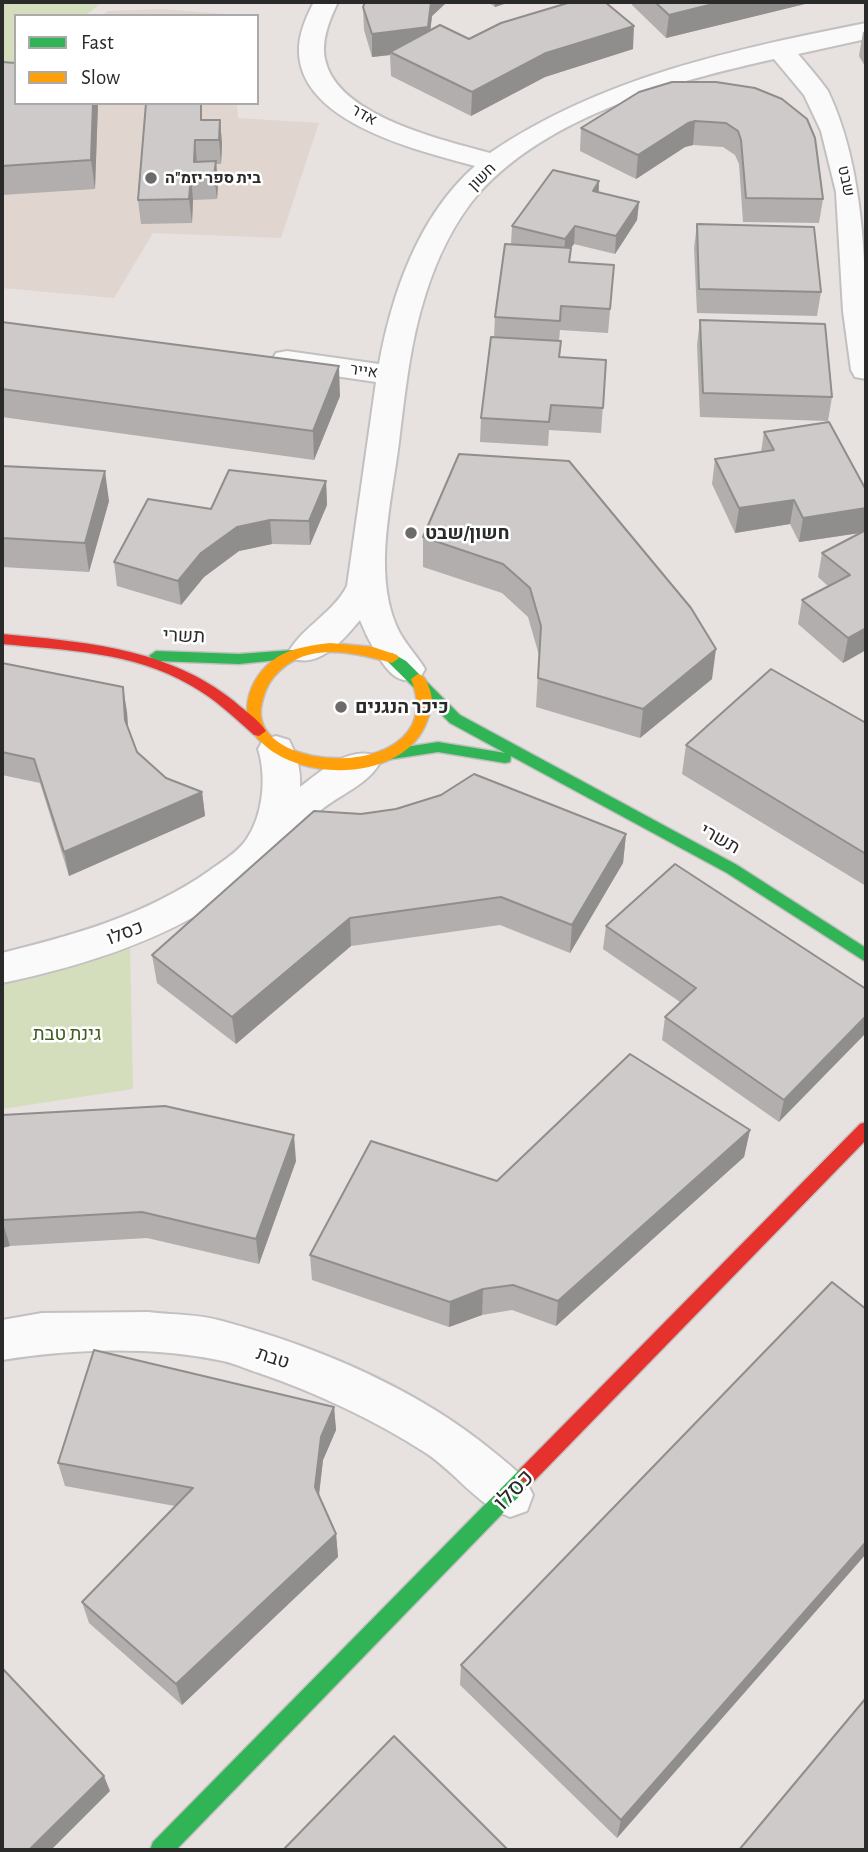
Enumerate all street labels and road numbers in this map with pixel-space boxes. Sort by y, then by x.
street label: אדר [348,100,380,130]
street label: חשון [464,159,500,195]
street label: שבט [833,164,859,198]
street label: אייר [349,360,379,382]
street label: תשרי [163,624,205,648]
street label: תשרי [696,819,744,859]
street label: כסלו [103,916,147,950]
street label: טבת [254,1342,292,1374]
street label: כסלו [488,1464,540,1516]

